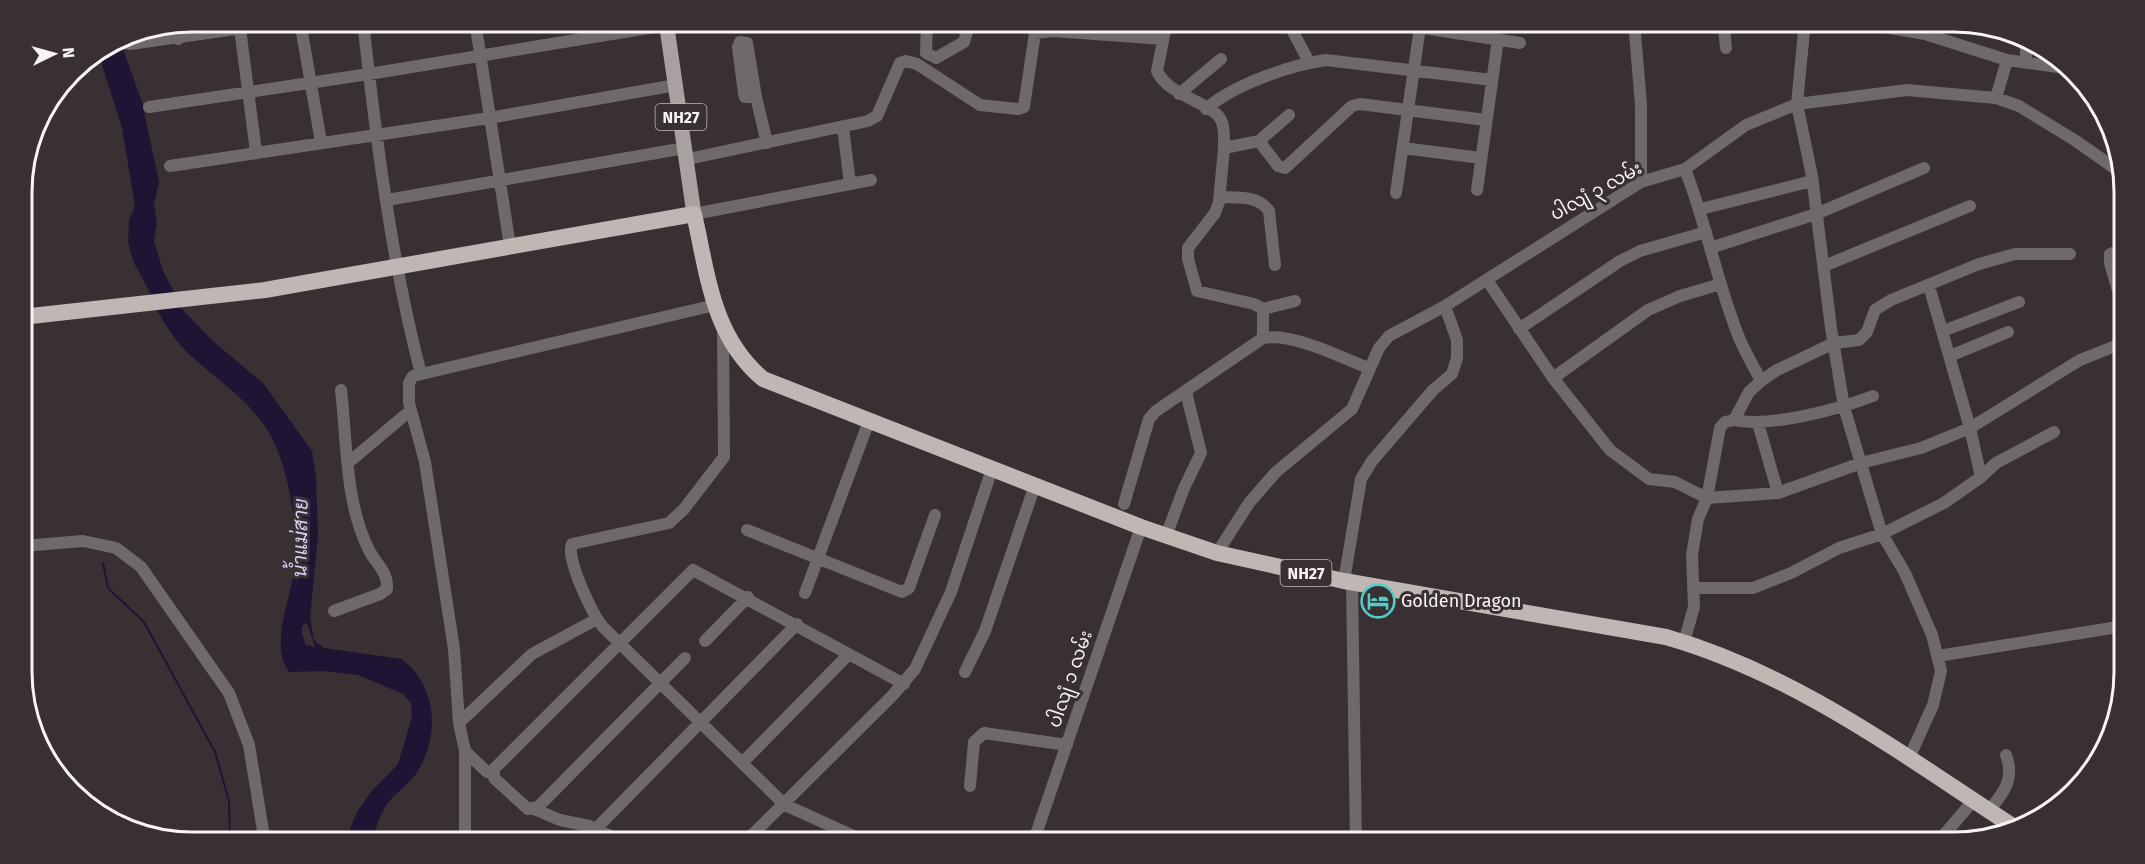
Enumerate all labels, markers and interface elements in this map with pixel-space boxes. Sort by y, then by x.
north arrow [24,24,84,84]
text: N [59,47,78,59]
road number: NH27 [656,104,706,130]
street label: ပါလျံ ၃ လမ်း [1545,155,1648,229]
water label: น้ำแม่สาย [281,498,313,578]
road number: NH27 [1280,560,1332,586]
hotel icon: Golden Dragon [1360,583,1396,619]
place label: Golden Dragon [1401,590,1522,612]
street label: ပါလျံ ၁ လမ်း [1041,627,1101,732]

